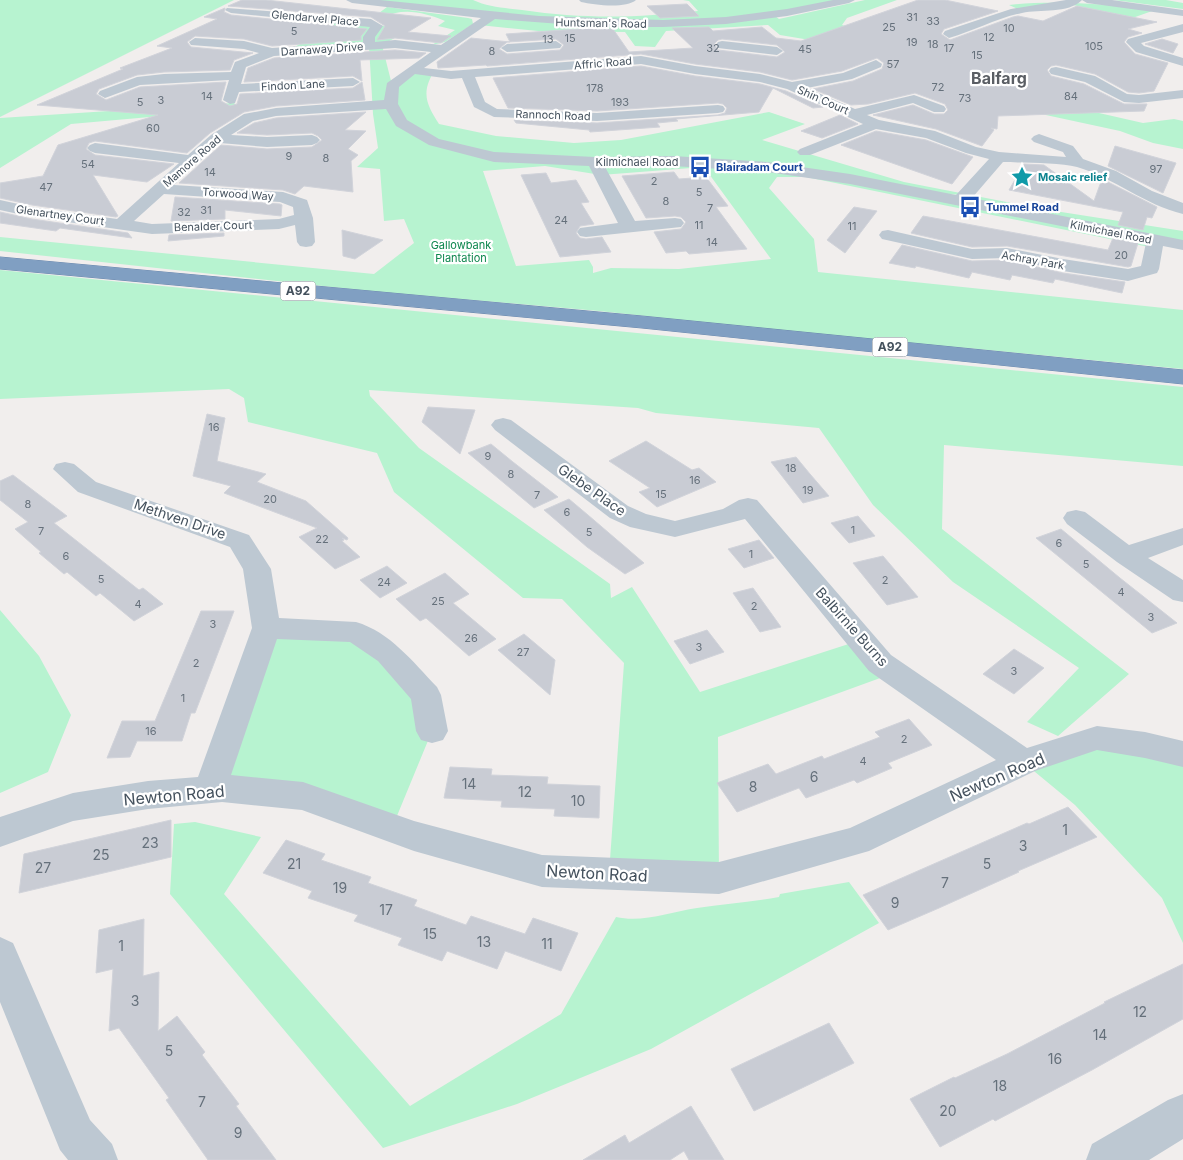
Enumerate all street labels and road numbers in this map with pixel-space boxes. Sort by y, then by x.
street label: Glendarvel Place [271,7,359,29]
street label: Huntsman's Road [555,15,647,31]
street label: Darnaway Drive [280,39,364,59]
street label: Affric Road [573,53,633,73]
street label: Findon Lane [261,76,325,94]
street label: Shin Court [795,82,851,118]
street label: Rannoch Road [515,107,591,123]
street label: Mamore Road [160,132,224,190]
street label: Kilmichael Road [596,155,678,169]
street label: Torwood Way [202,185,274,203]
street label: Glenartney Court [15,202,105,228]
street label: Kilmichael Road [1069,217,1153,247]
street label: Benalder Court [174,218,253,234]
street label: Achray Park [1001,248,1065,272]
road number: A92 [280,282,316,300]
road number: A92 [872,338,908,357]
street label: Glebe Place [555,460,630,519]
street label: Methven Drive [132,495,228,542]
street label: Balbirnie Burns [813,584,892,670]
street label: Newton Road [946,748,1048,806]
street label: Newton Road [123,781,225,809]
street label: Newton Road [546,860,648,886]

